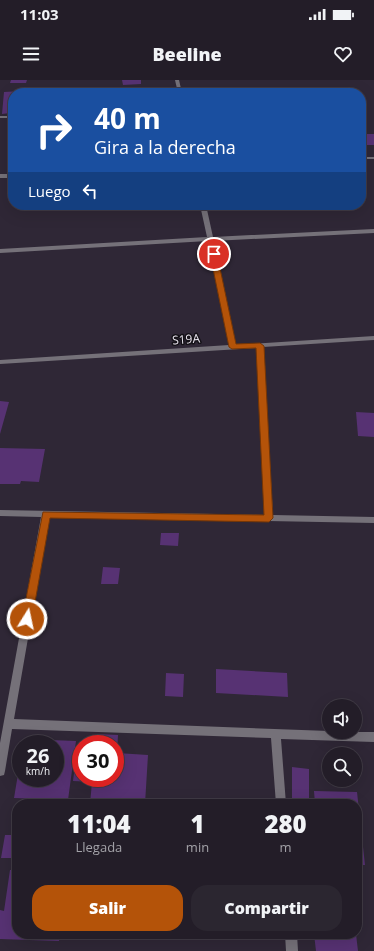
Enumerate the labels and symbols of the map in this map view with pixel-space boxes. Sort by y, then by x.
pin [197,237,231,271]
street label: S19A [171,330,201,348]
position arrow [6,598,48,640]
speed limit sign: 30 [72,735,124,787]

